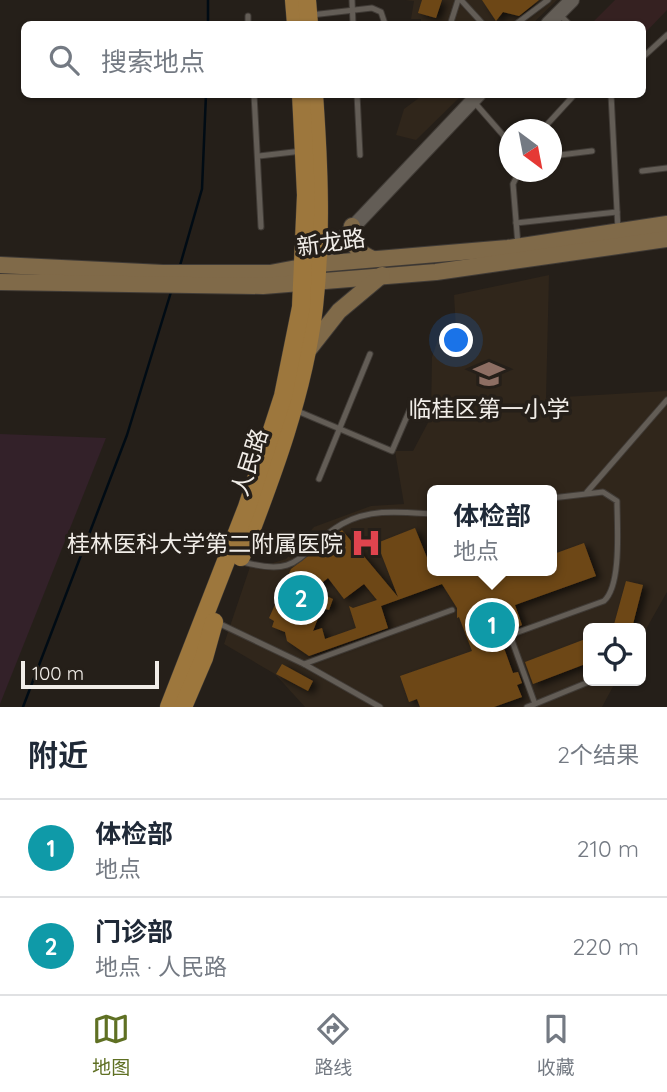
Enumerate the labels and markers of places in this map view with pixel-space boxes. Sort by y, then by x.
school or university icon: 临桂区第一小学 [472,357,506,391]
place label: 临桂区第一小学 [409,394,570,423]
hospital icon: 桂林医科大学第二附属医院 [349,526,383,560]
place label: 桂林医科大学第二附属医院 [67,529,343,558]
pin: 2 [278,572,324,624]
pin: 1 [469,599,515,651]

